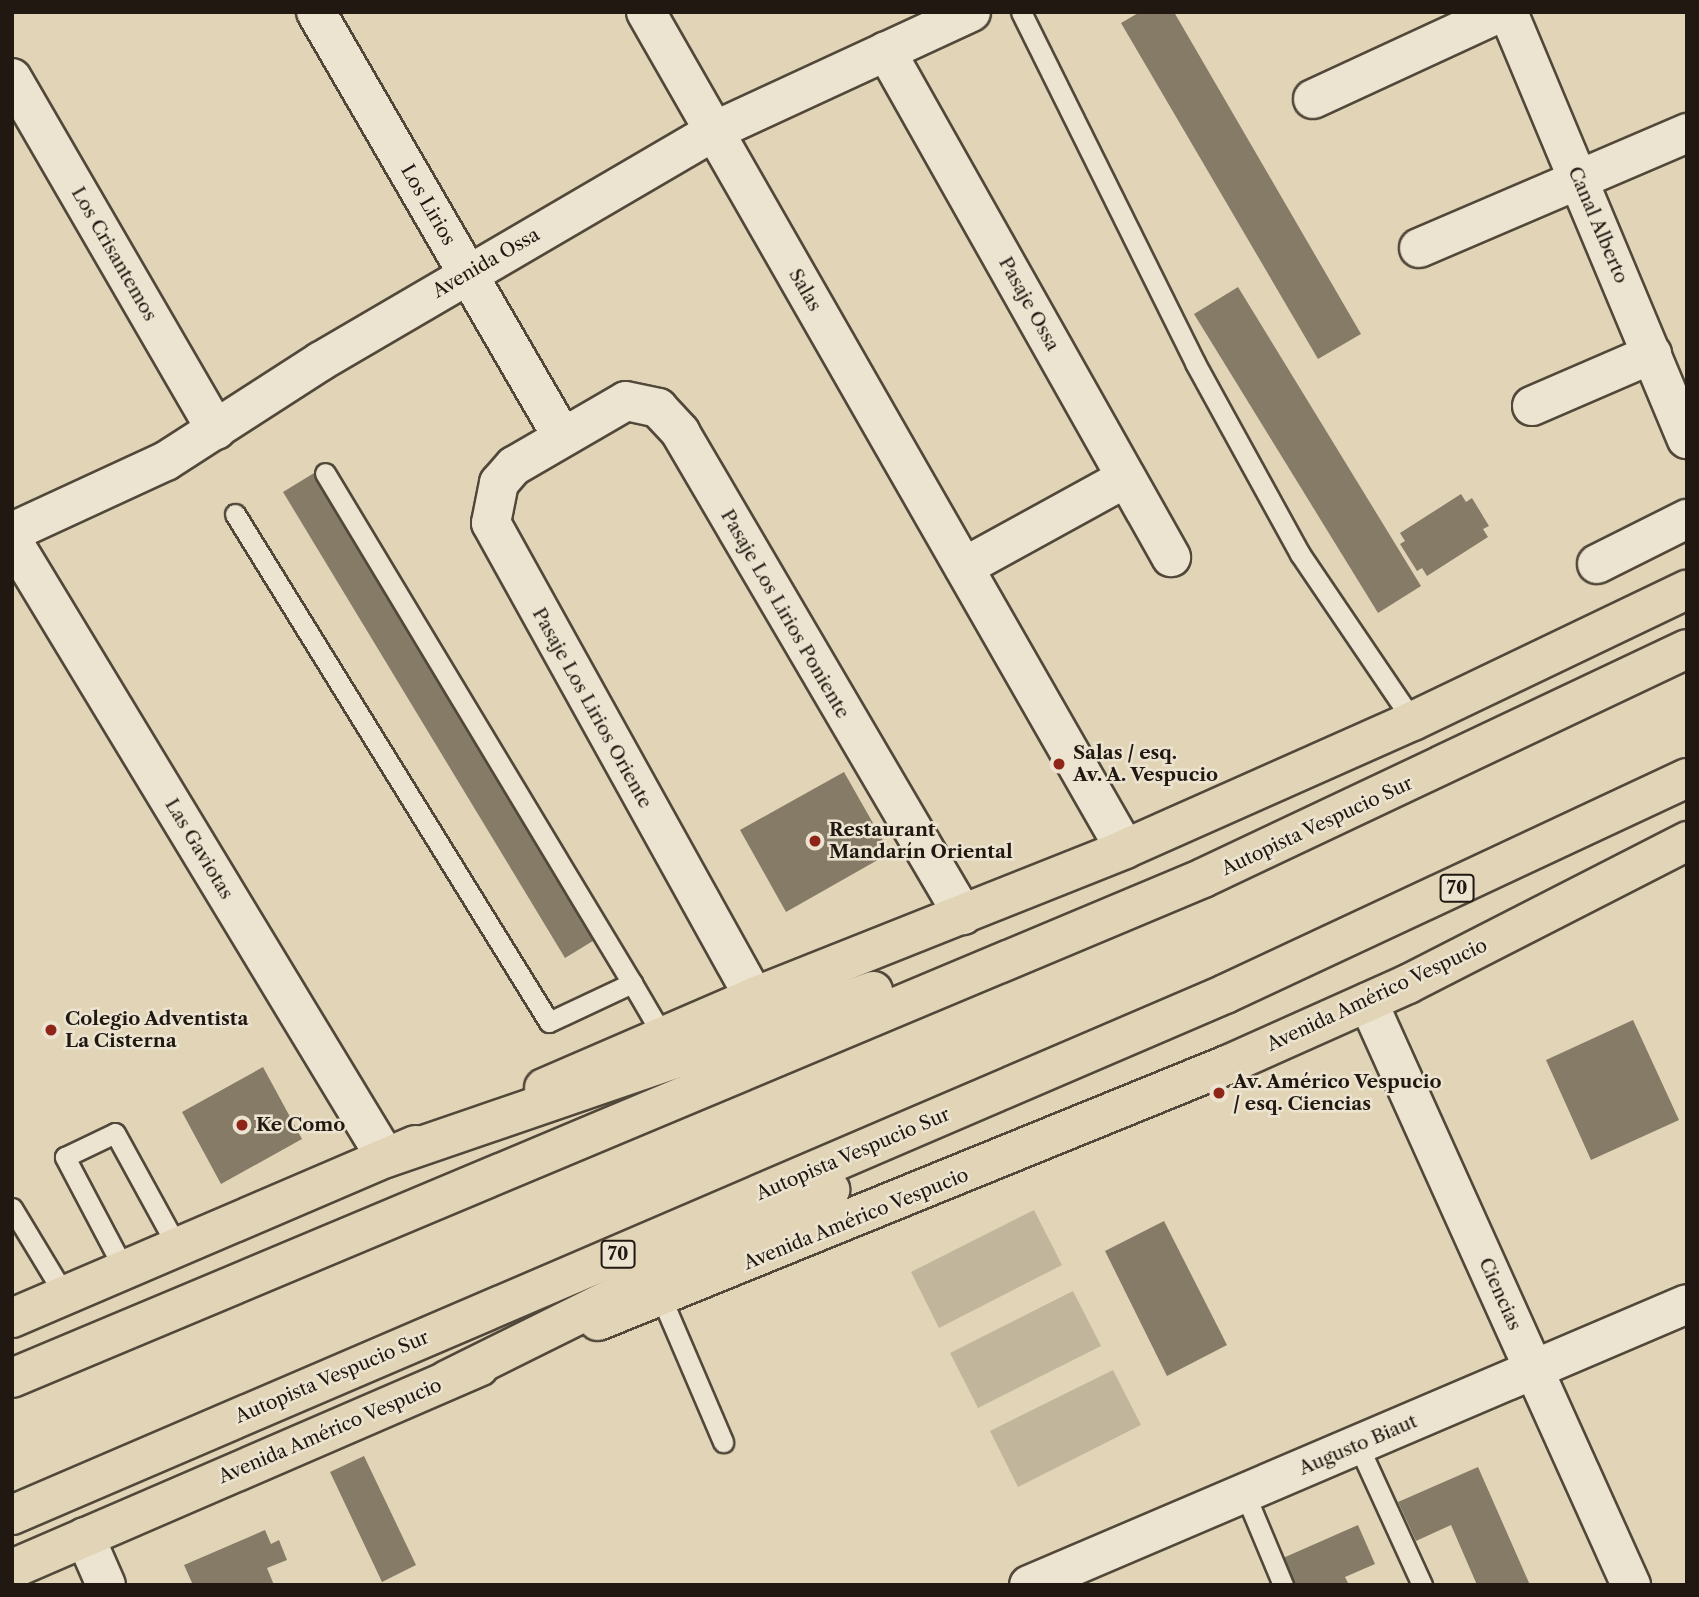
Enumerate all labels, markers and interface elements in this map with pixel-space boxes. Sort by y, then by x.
street label: Los Lirios [396,161,460,249]
street label: Canal Alberto [1563,163,1633,287]
street label: Los Crisantemos [66,183,162,325]
street label: Avenida Ossa [428,223,544,303]
street label: Pasaje Ossa [994,253,1064,355]
street label: Salas [784,265,826,315]
street label: Pasaje Los Lirios Poniente [716,505,854,723]
street label: Pasaje Los Lirios Oriente [527,604,657,812]
place label: Salas / esq. Av. A. Vespucio [1073,742,1219,786]
marker: Salas / esq. Av. A. Vespucio [1051,756,1067,772]
street label: Autopista Vespucio Sur [1217,771,1417,881]
street label: Las Gaviotas [160,795,238,903]
place label: Restaurant Mandarín Oriental [829,819,1013,863]
marker: Restaurant Mandarín Oriental [807,833,823,849]
road number: 70 [1440,874,1474,903]
street label: Avenida Américo Vespucio [1262,933,1492,1057]
place label: Colegio Adventista La Cisterna [65,1008,249,1052]
marker: Colegio Adventista La Cisterna [43,1022,59,1038]
place label: Av. Américo Vespucio / esq. Ciencias [1233,1071,1443,1115]
marker: Av. Américo Vespucio / esq. Ciencias [1211,1085,1227,1101]
street label: Autopista Vespucio Sur [752,1103,954,1205]
place label: Ke Como [256,1114,345,1136]
marker: Ke Como [234,1117,250,1133]
street label: Avenida Américo Vespucio [739,1163,973,1275]
road number: 70 [600,1240,636,1268]
street label: Ciencias [1474,1254,1526,1334]
street label: Autopista Vespucio Sur [231,1326,433,1428]
street label: Avenida Américo Vespucio [214,1373,446,1489]
street label: Augusto Biaut [1295,1410,1421,1480]

